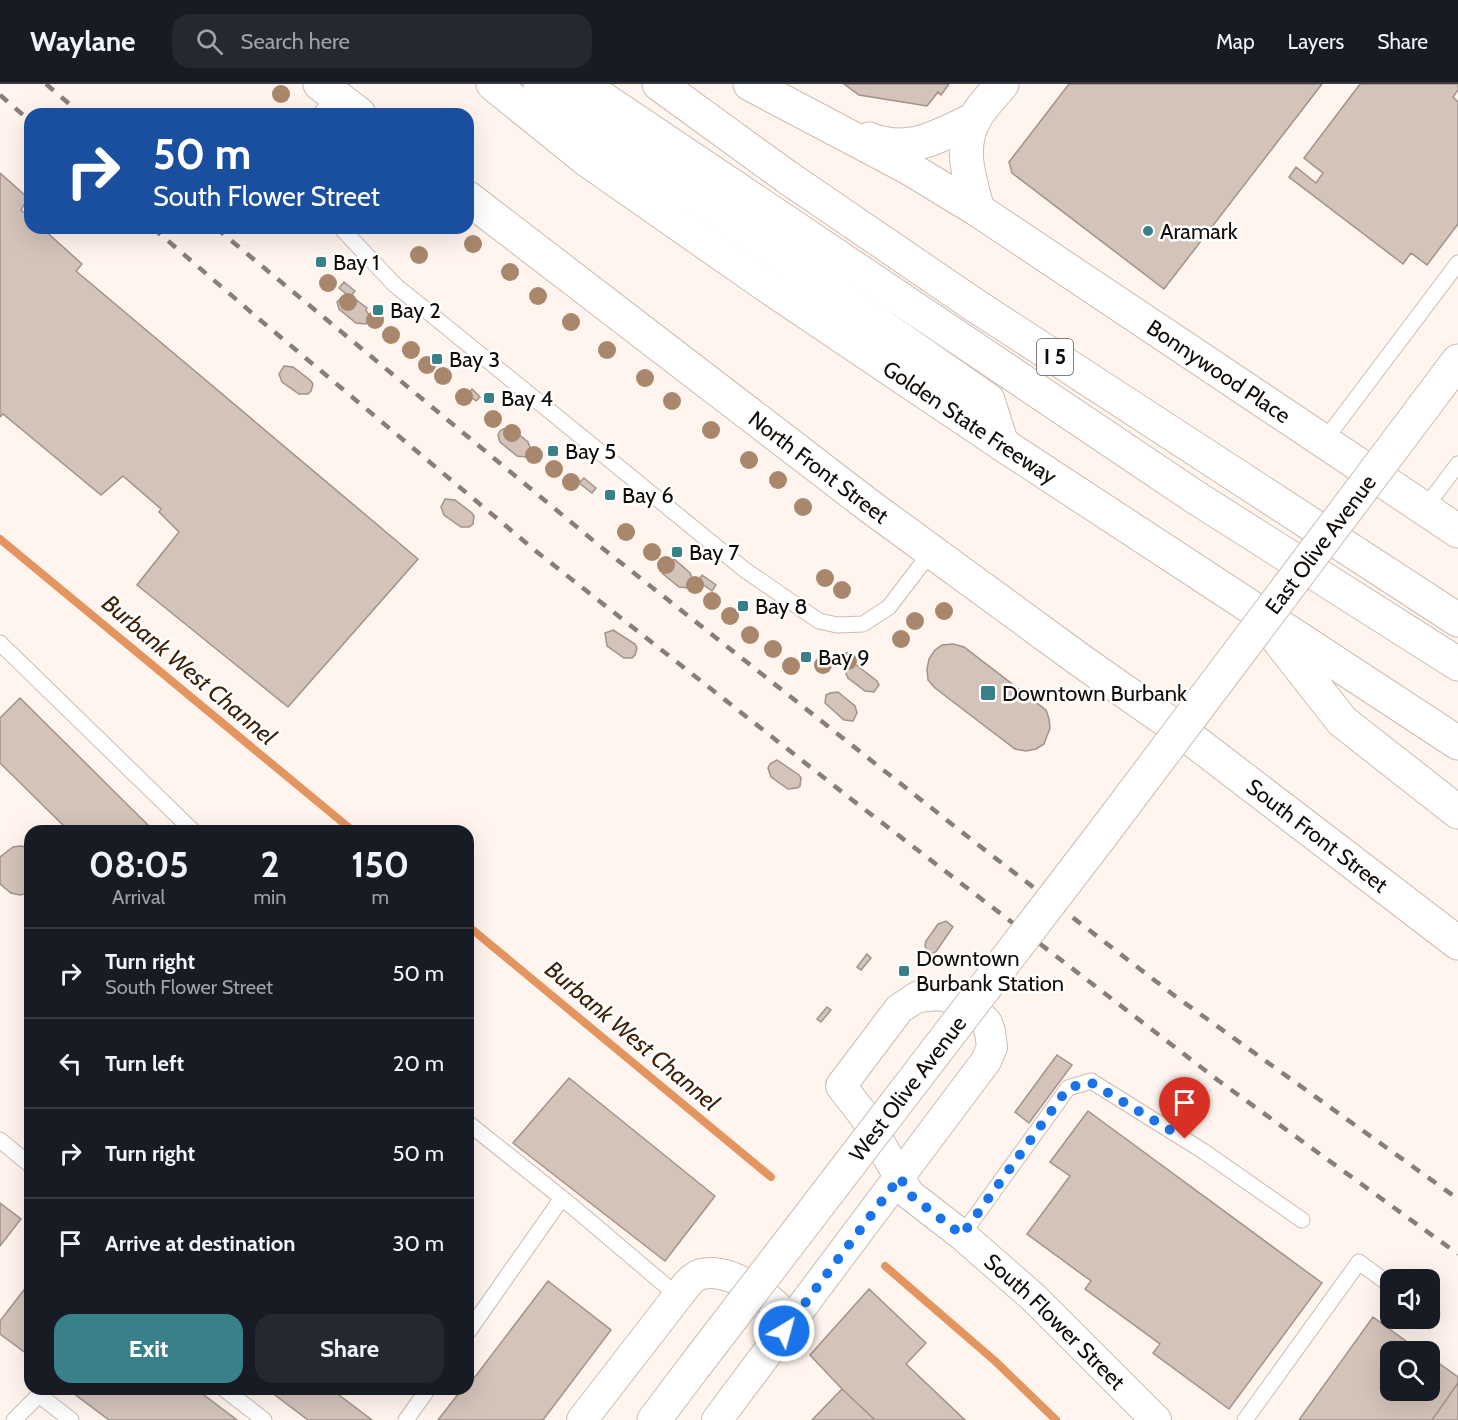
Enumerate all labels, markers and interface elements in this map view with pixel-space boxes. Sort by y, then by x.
search box [172,14,592,68]
text: Waylane [30,24,136,58]
icon: search [193,25,226,58]
text: Search here [241,28,350,55]
text: Map [1216,29,1255,54]
text: Layers [1288,29,1344,54]
text: Share [1377,29,1428,54]
text: 50 m [153,128,251,180]
icon: right [54,132,132,210]
text: South Flower Street [153,180,380,213]
place label: Aramark [1160,218,1238,245]
marker: Aramark [1141,224,1155,238]
place label: Bay 1 [333,249,380,276]
marker: Bay 1 [314,255,328,269]
place label: Bay 2 [390,297,441,324]
marker: Bay 2 [371,303,385,317]
street label: Bonnywood Place [1142,314,1296,429]
road number: I 5 [1037,339,1073,375]
place label: Bay 3 [449,346,500,373]
marker: Bay 3 [430,352,444,366]
street label: Golden State Freeway [878,355,1062,490]
place label: Bay 4 [501,385,553,412]
marker: Bay 4 [482,391,496,405]
street label: North Front Street [743,405,894,530]
place label: Bay 5 [565,438,616,465]
marker: Bay 5 [546,444,560,458]
street label: East Olive Avenue [1260,469,1382,620]
place label: Bay 6 [622,482,674,509]
marker: Bay 6 [603,488,617,502]
place label: Bay 7 [689,539,739,566]
marker: Bay 7 [670,545,684,559]
water label: Burbank West Channel [96,588,283,751]
place label: Bay 8 [755,593,808,620]
marker: Bay 8 [736,599,750,613]
place label: Bay 9 [818,644,870,671]
marker: Bay 9 [799,650,813,664]
place label: Downtown Burbank [1002,680,1187,707]
marker: Downtown Burbank [979,684,997,702]
street label: South Front Street [1241,773,1394,899]
text: 08:05 [89,842,189,886]
text: 2 [260,842,279,886]
text: 150 [351,842,409,886]
text: Arrival [112,885,165,909]
text: min [253,885,286,909]
text: m [371,885,389,909]
place label: Downtown Burbank Station [916,945,1064,997]
text: Turn right [105,948,195,975]
water label: Burbank West Channel [539,954,726,1117]
icon: right [54,957,87,990]
text: 50 m [392,960,444,987]
marker: Downtown Burbank Station [897,964,911,978]
text: South Flower Street [105,975,273,999]
street label: West Olive Avenue [844,1011,972,1167]
icon: left [54,1047,87,1080]
text: Turn left [105,1050,184,1077]
text: 20 m [393,1050,444,1077]
pin [1159,1077,1210,1139]
icon: arrive [1168,1086,1201,1119]
icon: right [54,1137,87,1170]
text: Turn right [105,1140,195,1167]
text: 50 m [392,1140,444,1167]
icon: arrive [54,1227,87,1260]
text: Arrive at destination [105,1230,295,1257]
text: 30 m [392,1230,444,1257]
street label: South Flower Street [979,1248,1131,1396]
map controls [1380,1269,1440,1401]
button: sound [1380,1269,1440,1329]
position arrow [752,1299,816,1363]
button: Exit [54,1314,243,1383]
button: Share [255,1314,444,1383]
button: search [1380,1341,1440,1401]

